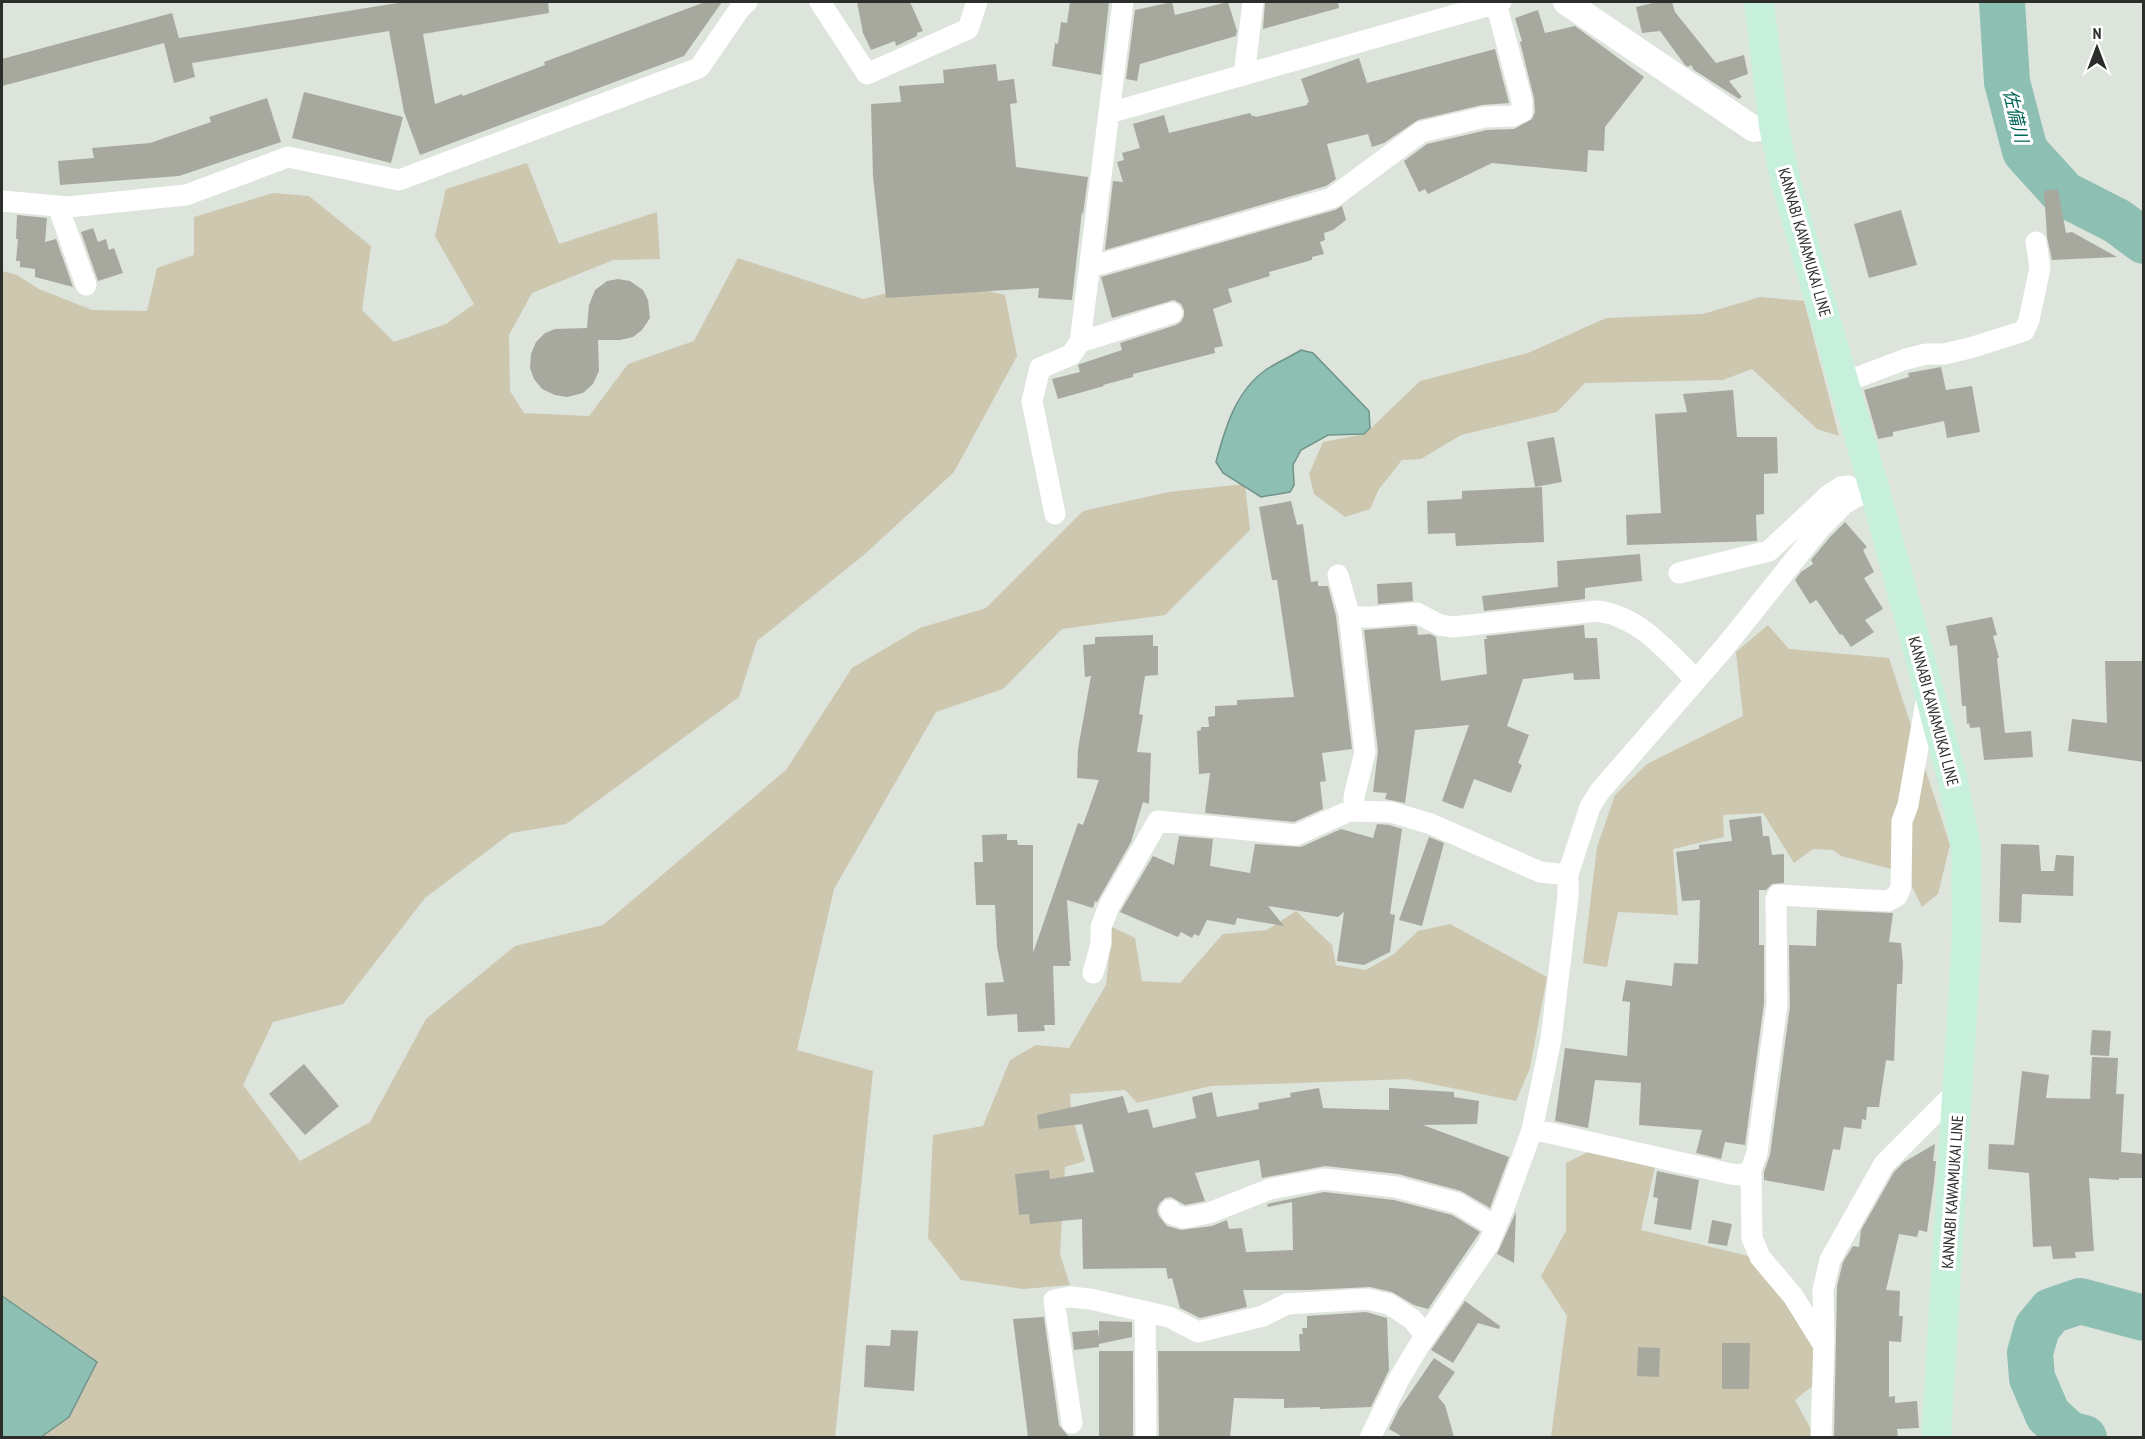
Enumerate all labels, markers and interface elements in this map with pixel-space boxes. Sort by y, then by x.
north arrow [2067,18,2127,78]
text: N [2093,23,2101,43]
water label: 佐備川 [1998,87,2034,147]
street label: KANNABI KAWAMUKAI LINE [1774,165,1836,319]
street label: KANNABI KAWAMUKAI LINE [1904,634,1964,788]
street label: KANNABI KAWAMUKAI LINE [1937,1115,1967,1269]

